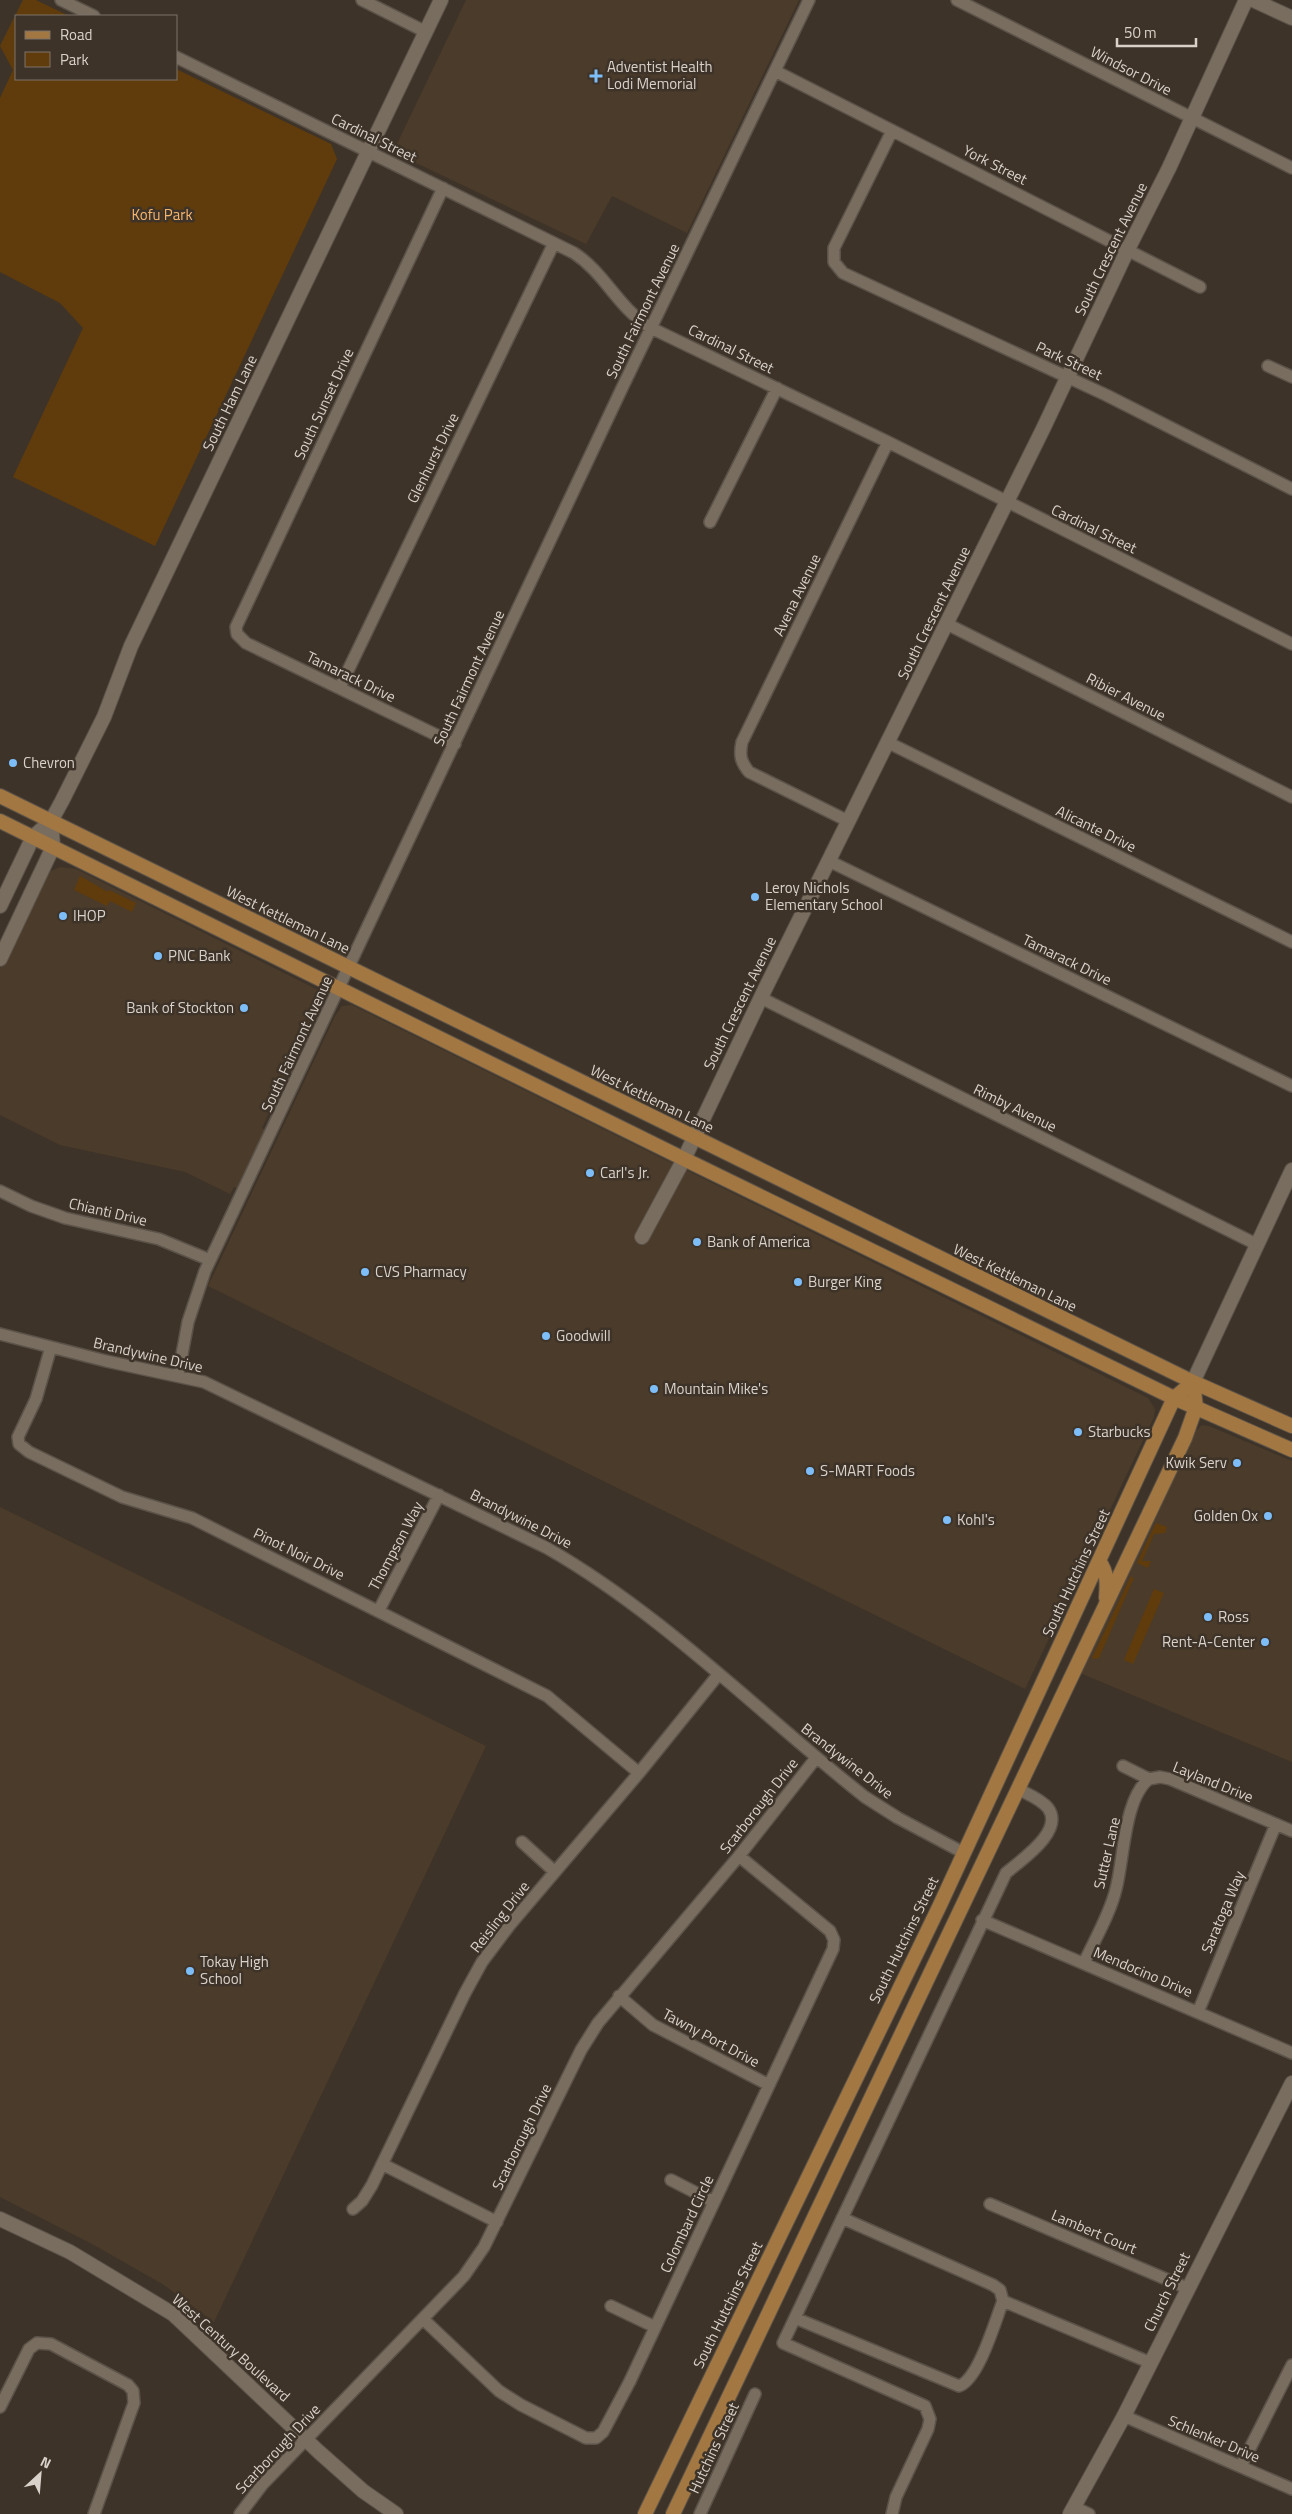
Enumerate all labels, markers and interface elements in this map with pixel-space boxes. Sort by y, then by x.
legend [15,15,178,80]
scale bar [1117,15,1196,47]
text: 50 m [1124,21,1157,44]
text: Road [60,23,92,46]
street label: Windsor Drive [1086,40,1176,101]
text: Park [60,48,89,71]
place label: Adventist Health Lodi Memorial [607,55,712,95]
marker: Adventist Health Lodi Memorial [589,69,603,83]
street label: Cardinal Street [327,107,422,169]
street label: York Street [959,139,1032,191]
street label: South Crescent Avenue [1068,178,1153,319]
park label: Kofu Park [131,203,193,226]
street label: South Fairmont Avenue [600,239,685,382]
street label: Cardinal Street [684,318,779,380]
street label: Park Street [1032,335,1107,386]
street label: South Sunset Drive [288,344,359,463]
street label: South Ham Lane [196,351,263,455]
street label: Glenhurst Drive [401,409,464,507]
street label: Cardinal Street [1047,498,1142,560]
street label: South Crescent Avenue [891,542,976,683]
street label: Avena Avenue [767,550,826,640]
street label: South Fairmont Avenue [427,606,510,750]
street label: Tamarack Drive [303,645,400,708]
street label: Ribier Avenue [1082,667,1170,726]
place label: Chevron [23,751,75,774]
marker: Chevron [7,757,19,769]
street label: Alicante Drive [1052,799,1140,858]
place label: Leroy Nichols Elementary School [765,876,883,916]
street label: West Kettleman Lane [222,880,354,960]
marker: Leroy Nichols Elementary School [749,891,761,903]
place label: IHOP [73,904,106,927]
marker: IHOP [57,910,69,922]
street label: Tamarack Drive [1019,928,1116,991]
street label: South Crescent Avenue [697,932,782,1073]
place label: PNC Bank [168,944,231,967]
marker: PNC Bank [152,950,164,962]
street label: South Fairmont Avenue [255,972,338,1116]
place label: Bank of Stockton [126,996,234,1019]
marker: Bank of Stockton [238,1002,250,1014]
street label: West Kettleman Lane [586,1059,718,1139]
street label: Rimby Avenue [970,1077,1061,1138]
place label: Carl's Jr. [600,1161,650,1184]
marker: Carl's Jr. [584,1167,596,1179]
street label: Chianti Drive [67,1191,150,1232]
place label: Bank of America [707,1230,811,1253]
marker: Bank of America [691,1236,703,1248]
street label: West Kettleman Lane [949,1238,1081,1318]
place label: CVS Pharmacy [375,1260,467,1283]
marker: CVS Pharmacy [359,1266,371,1278]
place label: Burger King [808,1270,882,1293]
marker: Burger King [792,1276,804,1288]
place label: Goodwill [556,1324,611,1347]
marker: Goodwill [540,1330,552,1342]
street label: Brandywine Drive [91,1331,205,1378]
place label: Mountain Mike's [664,1377,768,1400]
marker: Mountain Mike's [648,1383,660,1395]
place label: Starbucks [1088,1420,1151,1443]
marker: Starbucks [1072,1426,1084,1438]
place label: Kwik Serv [1166,1451,1227,1474]
marker: Kwik Serv [1231,1457,1243,1469]
place label: S-MART Foods [820,1459,915,1482]
marker: S-MART Foods [804,1465,816,1477]
street label: Brandywine Drive [466,1483,576,1554]
street label: Thompson Way [362,1497,429,1595]
street label: South Hutchins Street [1036,1504,1116,1641]
place label: Golden Ox [1194,1504,1258,1527]
place label: Kohl's [957,1508,995,1531]
marker: Golden Ox [1262,1510,1274,1522]
marker: Kohl's [941,1514,953,1526]
street label: Pinot Noir Drive [250,1521,349,1586]
place label: Ross [1218,1605,1249,1628]
marker: Ross [1202,1611,1214,1623]
place label: Rent-A-Center [1162,1630,1255,1653]
marker: Rent-A-Center [1259,1636,1271,1648]
street label: Brandywine Drive [796,1717,898,1804]
street label: Scarborough Drive [714,1753,803,1858]
street label: Layland Drive [1169,1755,1257,1808]
street label: Sutter Lane [1087,1815,1126,1891]
street label: Saratoga Way [1195,1867,1250,1957]
street label: South Hutchins Street [863,1872,945,2007]
street label: Reisling Drive [464,1876,535,1957]
street label: Mendocino Drive [1090,1940,1196,2003]
place label: Tokay High School [200,1950,269,1990]
marker: Tokay High School [184,1965,196,1977]
street label: Tawny Port Drive [658,2002,764,2073]
street label: Scarborough Drive [486,2080,557,2194]
street label: Colombard Circle [654,2171,719,2276]
street label: Lambert Court [1048,2203,1141,2260]
street label: South Hutchins Street [687,2237,769,2372]
street label: Church Street [1137,2248,1196,2335]
street label: West Century Boulevard [167,2288,296,2407]
street label: Scarborough Drive [230,2398,326,2499]
street label: Hutchins Street [682,2398,745,2497]
street label: Schlenker Drive [1165,2409,1264,2468]
north arrow [15,2449,65,2499]
text: N [37,2450,55,2473]

